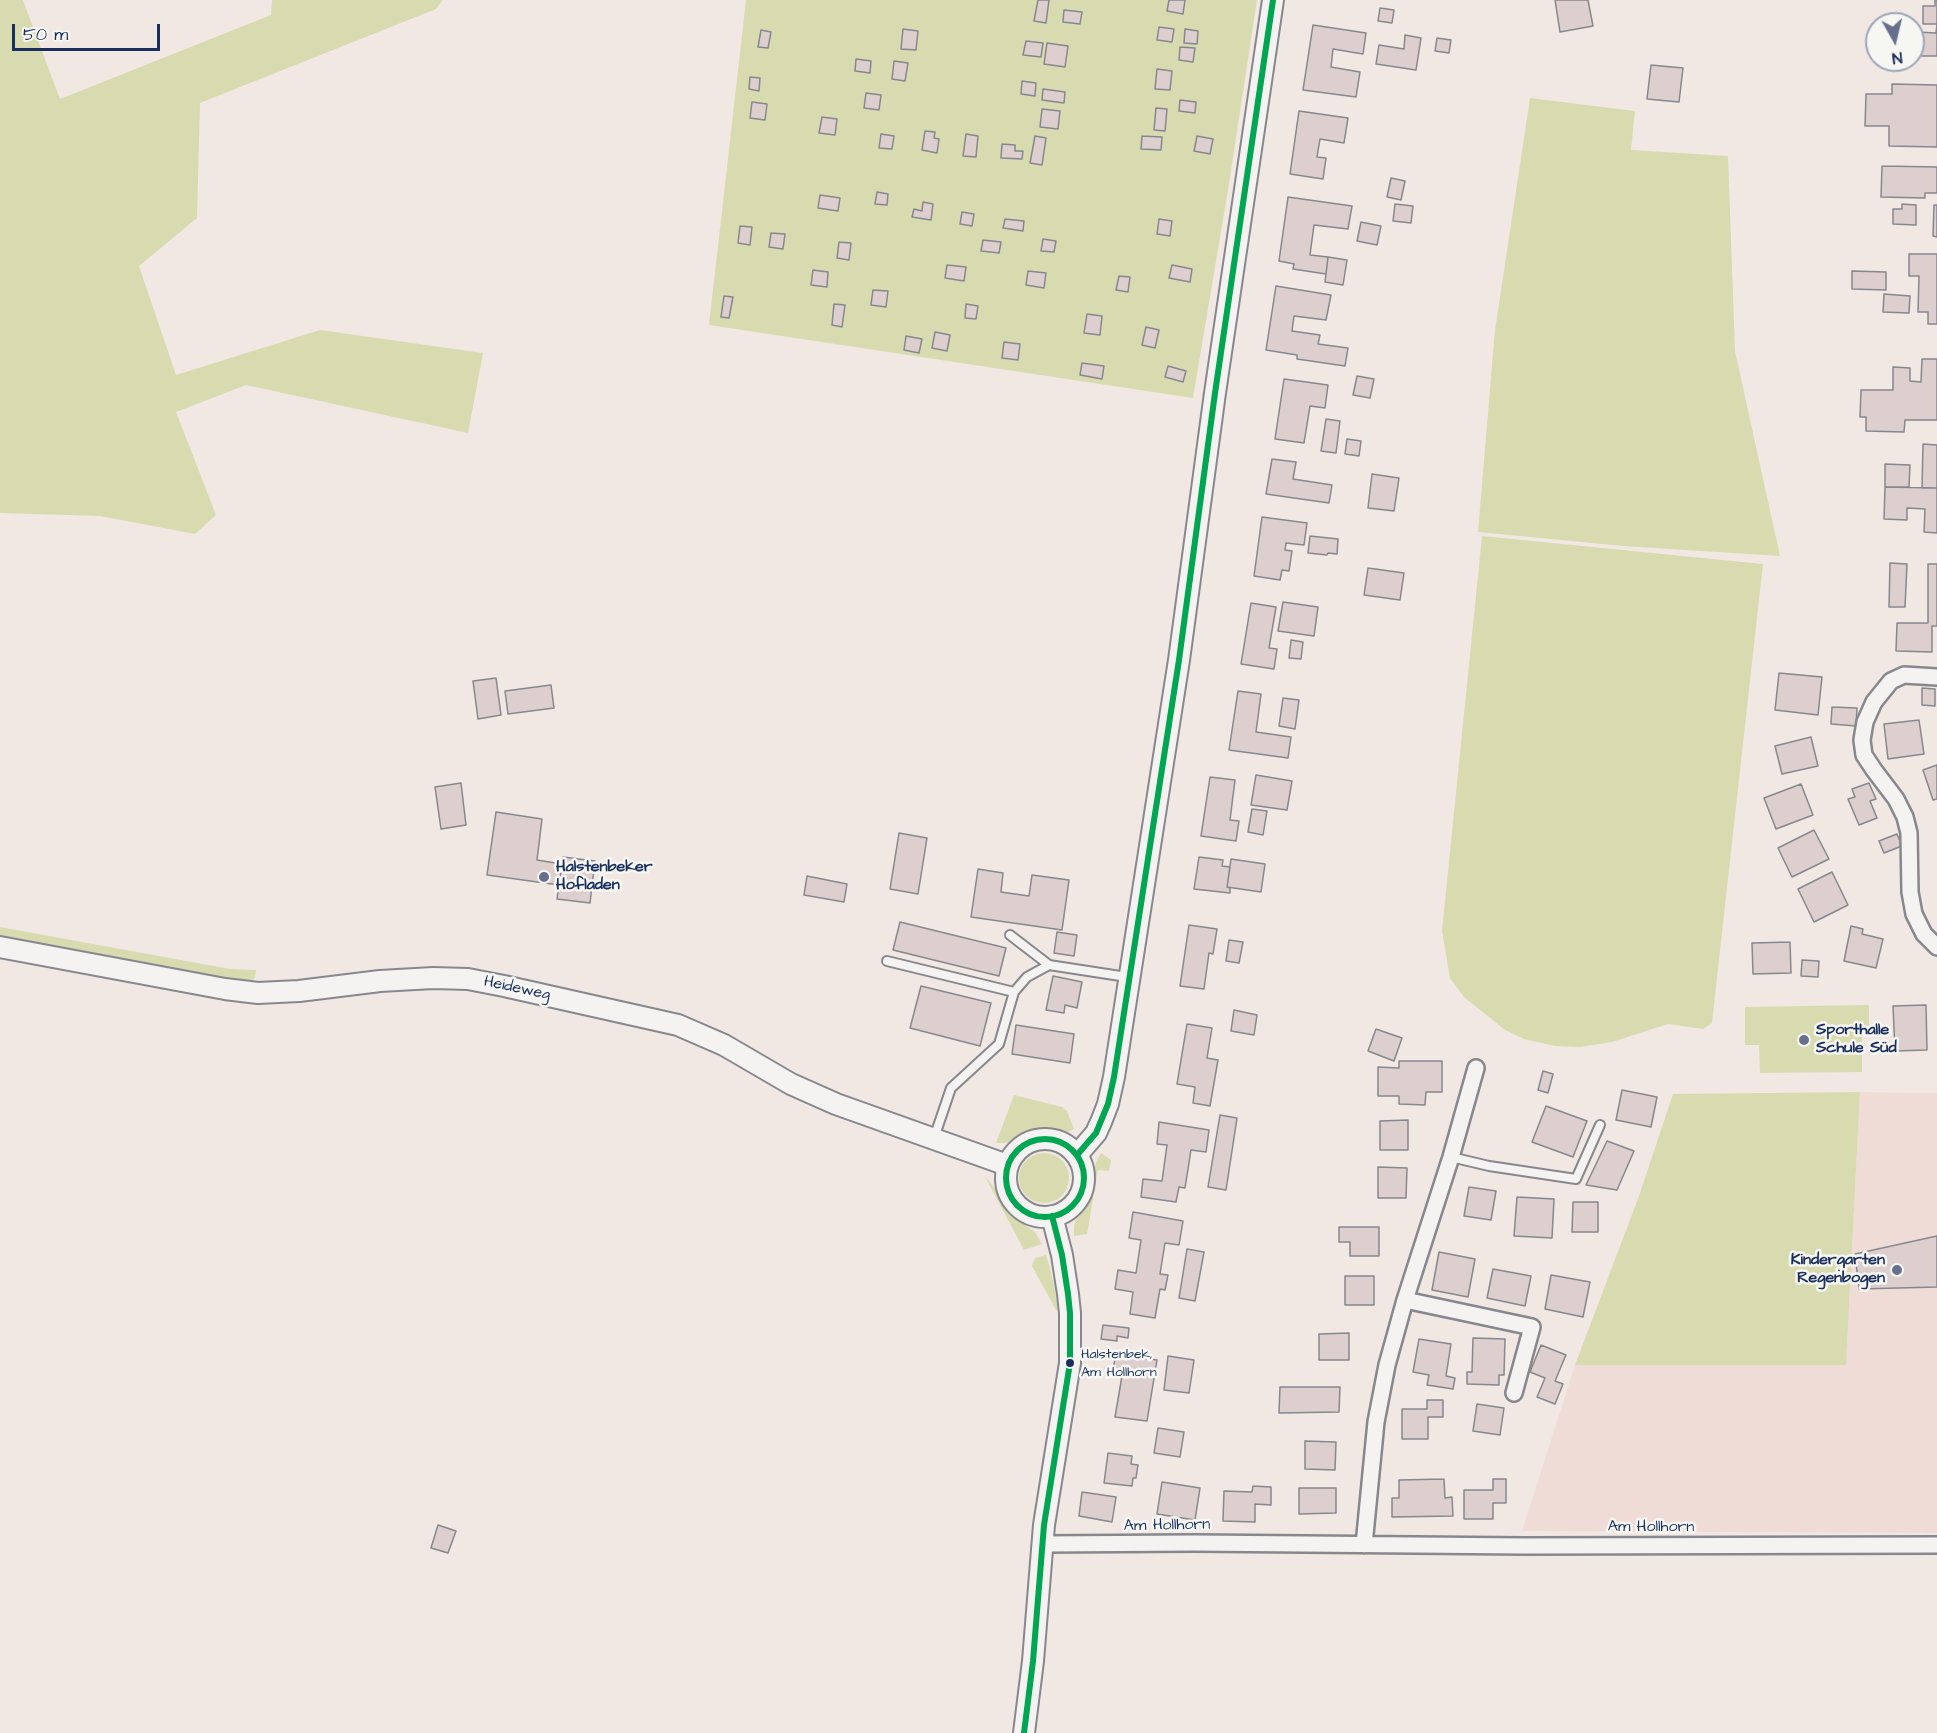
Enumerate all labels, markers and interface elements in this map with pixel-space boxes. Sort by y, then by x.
scale bar [15,12,164,50]
north arrow [1865,12,1925,72]
text: 50 m [23,22,68,47]
text: N [1891,46,1904,69]
place label: Halstenbeker Hofladen [556,858,652,896]
marker: Halstenbeker Hofladen [537,870,551,884]
street label: Heideweg [482,973,552,1005]
place label: Sporthalle Schule Süd [1816,1021,1897,1059]
marker: Sporthalle Schule Süd [1797,1033,1811,1047]
place label: Kindergarten Regenbogen [1791,1251,1885,1289]
marker: Kindergarten Regenbogen [1890,1263,1904,1277]
place label: Halstenbek, Am Hollhorn [1081,1347,1157,1380]
marker: Halstenbek, Am Hollhorn [1064,1357,1076,1369]
street label: Am Hollhorn [1124,1516,1210,1536]
street label: Am Hollhorn [1608,1518,1694,1538]

